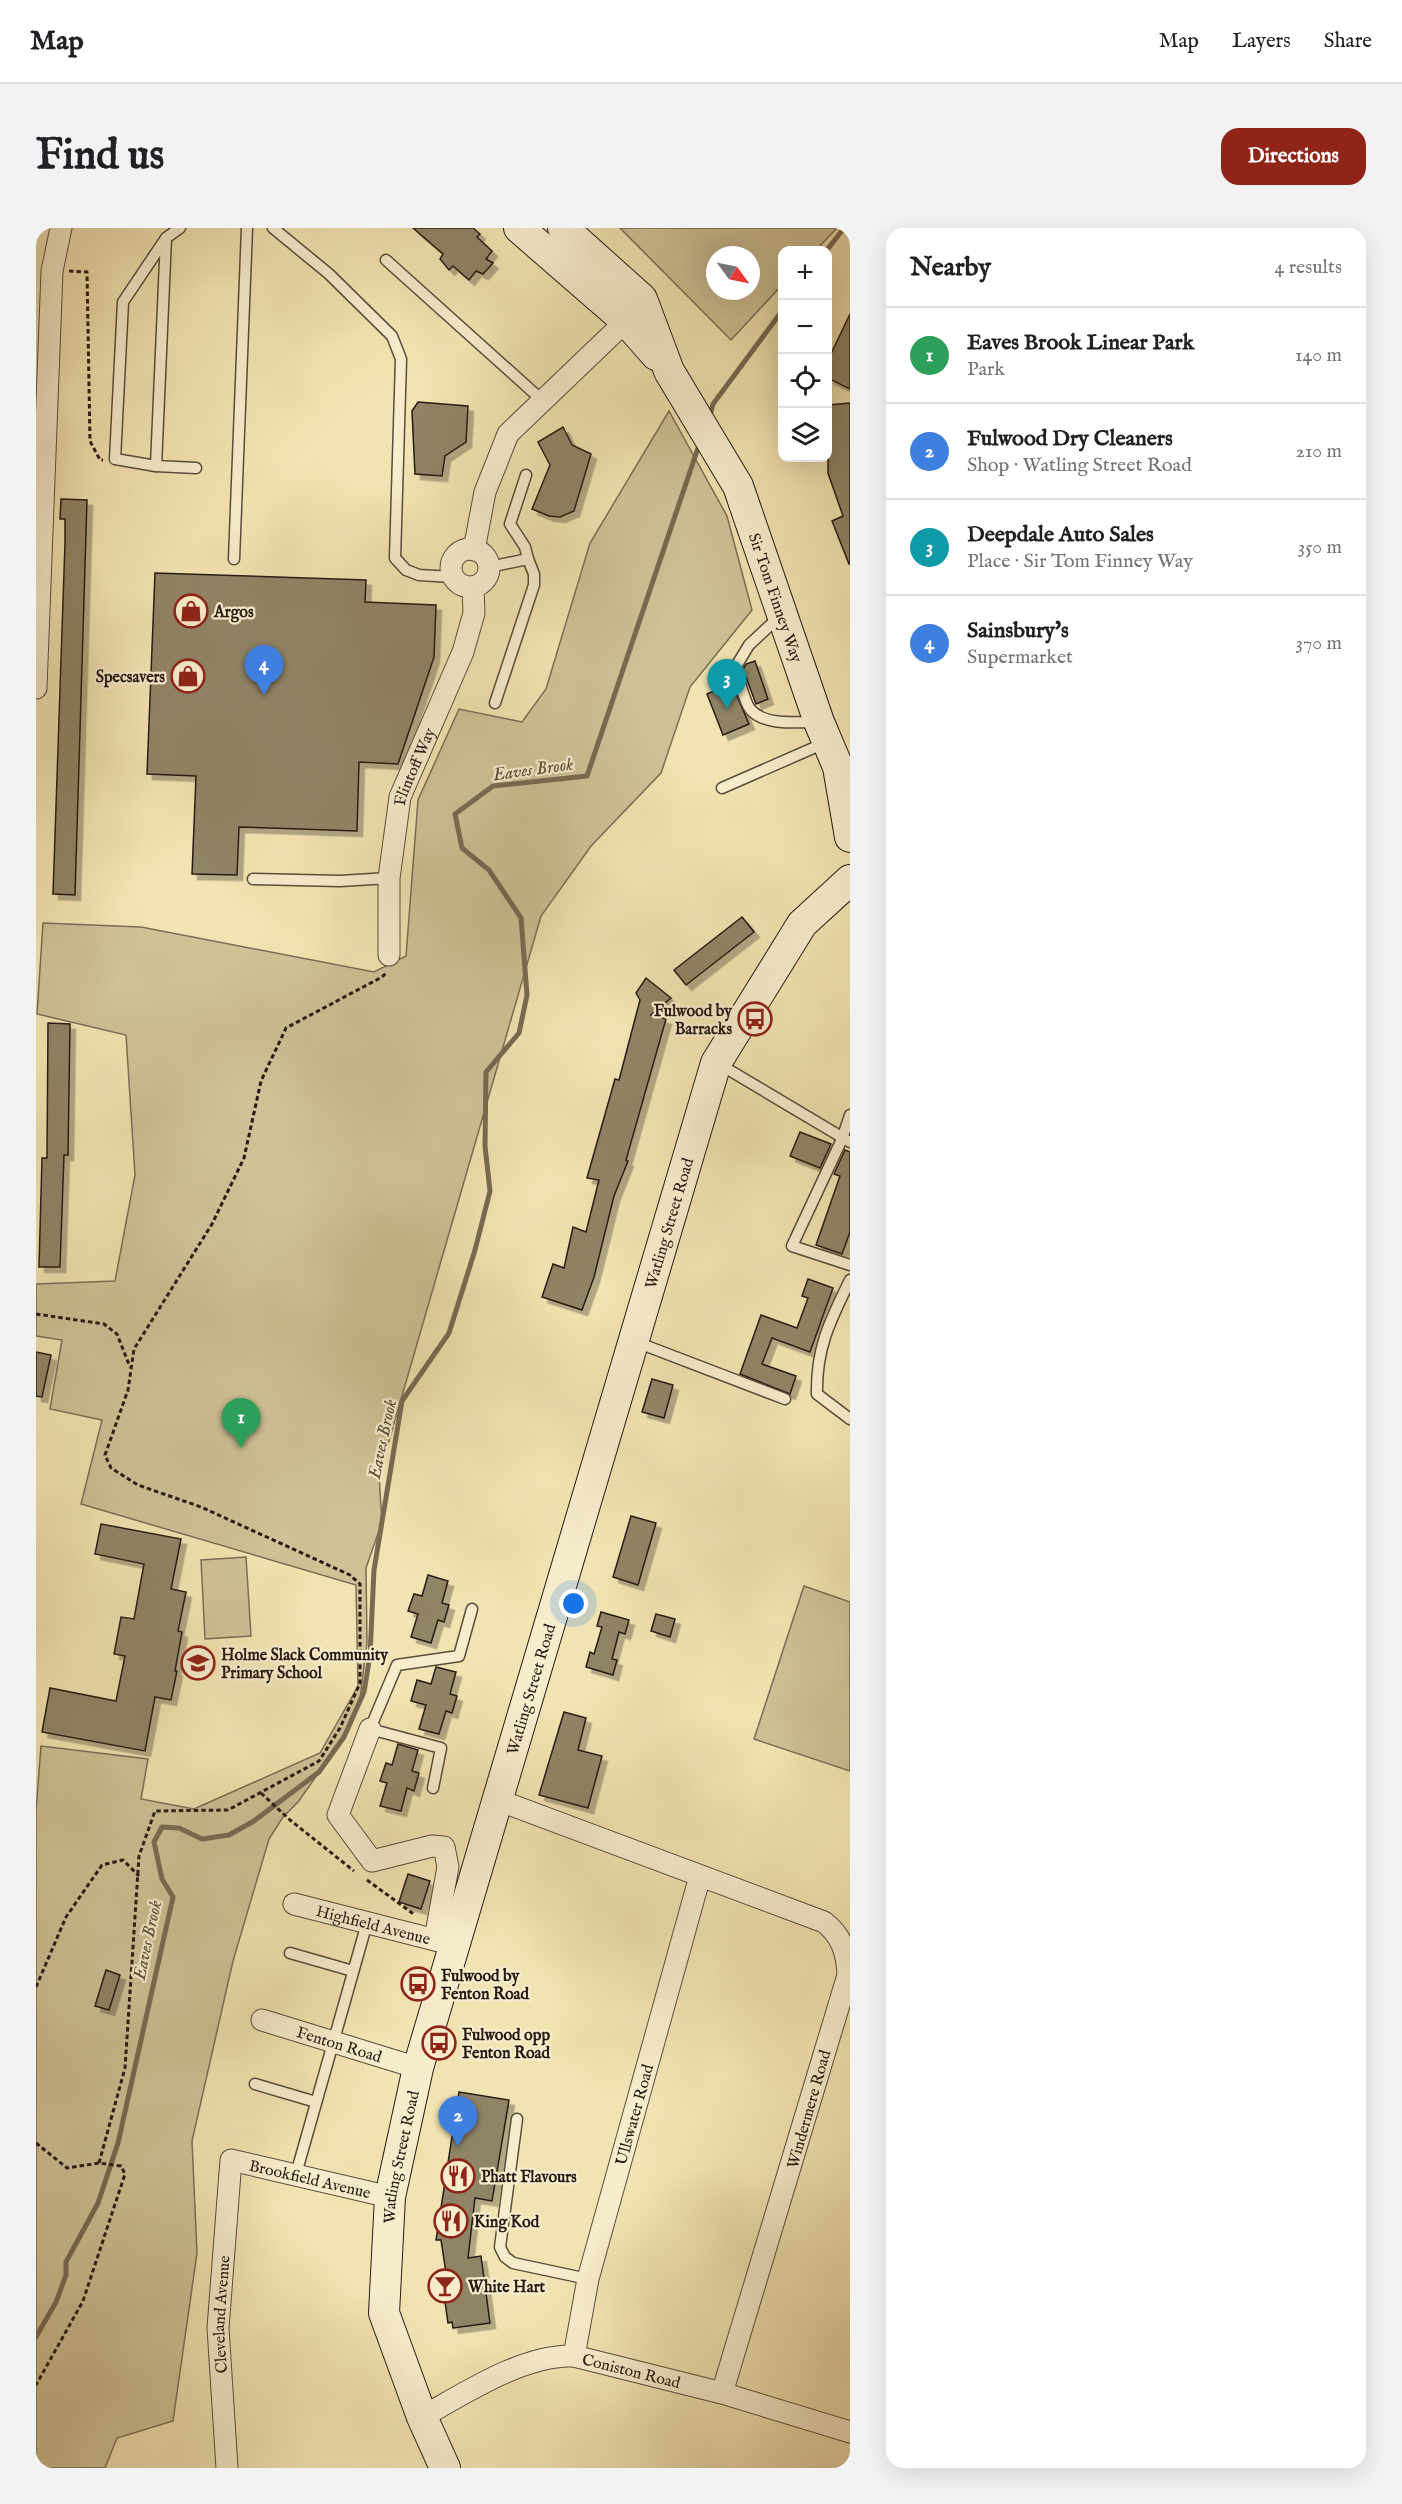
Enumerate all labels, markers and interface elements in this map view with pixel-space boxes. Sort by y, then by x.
text: Map [30,24,84,59]
text: Map [1159,28,1199,55]
text: Layers [1232,28,1291,55]
text: Share [1324,28,1372,55]
button: Directions [1221,128,1366,185]
text: Find us [36,130,164,183]
north arrow [706,246,760,300]
map controls [778,246,832,462]
button: + [778,246,832,300]
text: Nearby [910,251,991,284]
text: 4 results [1275,255,1342,280]
button: − [778,300,832,354]
text: Eaves Brook Linear Park [967,329,1194,357]
text: 1 [926,343,933,368]
text: 140 m [1295,343,1342,368]
button: locate [778,354,832,408]
text: Park [967,357,1005,382]
button: layers [778,408,832,462]
text: Fulwood Dry Cleaners [967,425,1173,453]
text: 2 [925,439,934,464]
text: 210 m [1296,439,1342,464]
text: Shop · Watling Street Road [967,453,1192,478]
text: Deepdale Auto Sales [967,521,1154,549]
street label: Sir Tom Finney Way [743,531,806,666]
text: 3 [926,535,933,560]
text: 350 m [1298,535,1342,560]
text: Place · Sir Tom Finney Way [967,549,1193,574]
shop icon: Argos [173,593,209,629]
place label: Argos [213,603,254,623]
text: Sainsbury's [967,617,1069,645]
text: 4 [925,631,934,656]
text: 370 m [1296,631,1342,656]
text: Supermarket [967,645,1073,670]
pin: 4 [244,646,284,695]
shop icon: Specsavers [170,658,206,694]
pin: 3 [708,660,746,709]
place label: Specsavers [96,668,165,688]
street label: Flintoff Way [391,725,441,807]
water label: Eaves Brook [491,753,575,788]
bus stop icon: Fulwood by Barracks [737,1001,773,1037]
place label: Fulwood by Barracks [654,1002,733,1040]
street label: Watling Street Road [642,1156,699,1292]
water label: Eaves Brook [364,1397,403,1482]
pin: 1 [222,1398,260,1448]
your location [559,1589,588,1618]
street label: Watling Street Road [503,1621,561,1758]
school or university icon: Holme Slack Community Primary School [180,1645,216,1681]
place label: Holme Slack Community Primary School [221,1646,389,1684]
water label: Eaves Brook [129,1898,168,1983]
street label: Highfield Avenue [314,1902,432,1950]
bus stop icon: Fulwood by Fenton Road [400,1966,436,2002]
place label: Fulwood by Fenton Road [441,1967,530,2005]
street label: Fenton Road [294,2023,384,2068]
bus stop icon: Fulwood opp Fenton Road [421,2025,457,2061]
place label: Fulwood opp Fenton Road [462,2026,551,2064]
street label: Windermere Road [783,2048,837,2171]
street label: Ullswater Road [612,2062,659,2168]
street label: Watling Street Road [381,2088,425,2224]
pin: 2 [438,2096,478,2146]
street label: Brookfield Avenue [247,2157,372,2204]
restaurant icon: Phatt Flavours [440,2158,476,2194]
place label: Phatt Flavours [481,2168,577,2188]
restaurant icon: King Kod [433,2203,469,2239]
place label: King Kod [474,2213,540,2233]
street label: Cleveland Avenue [210,2255,236,2374]
bar icon: White Hart [427,2268,463,2304]
place label: White Hart [467,2278,546,2298]
street label: Coniston Road [580,2350,683,2394]

